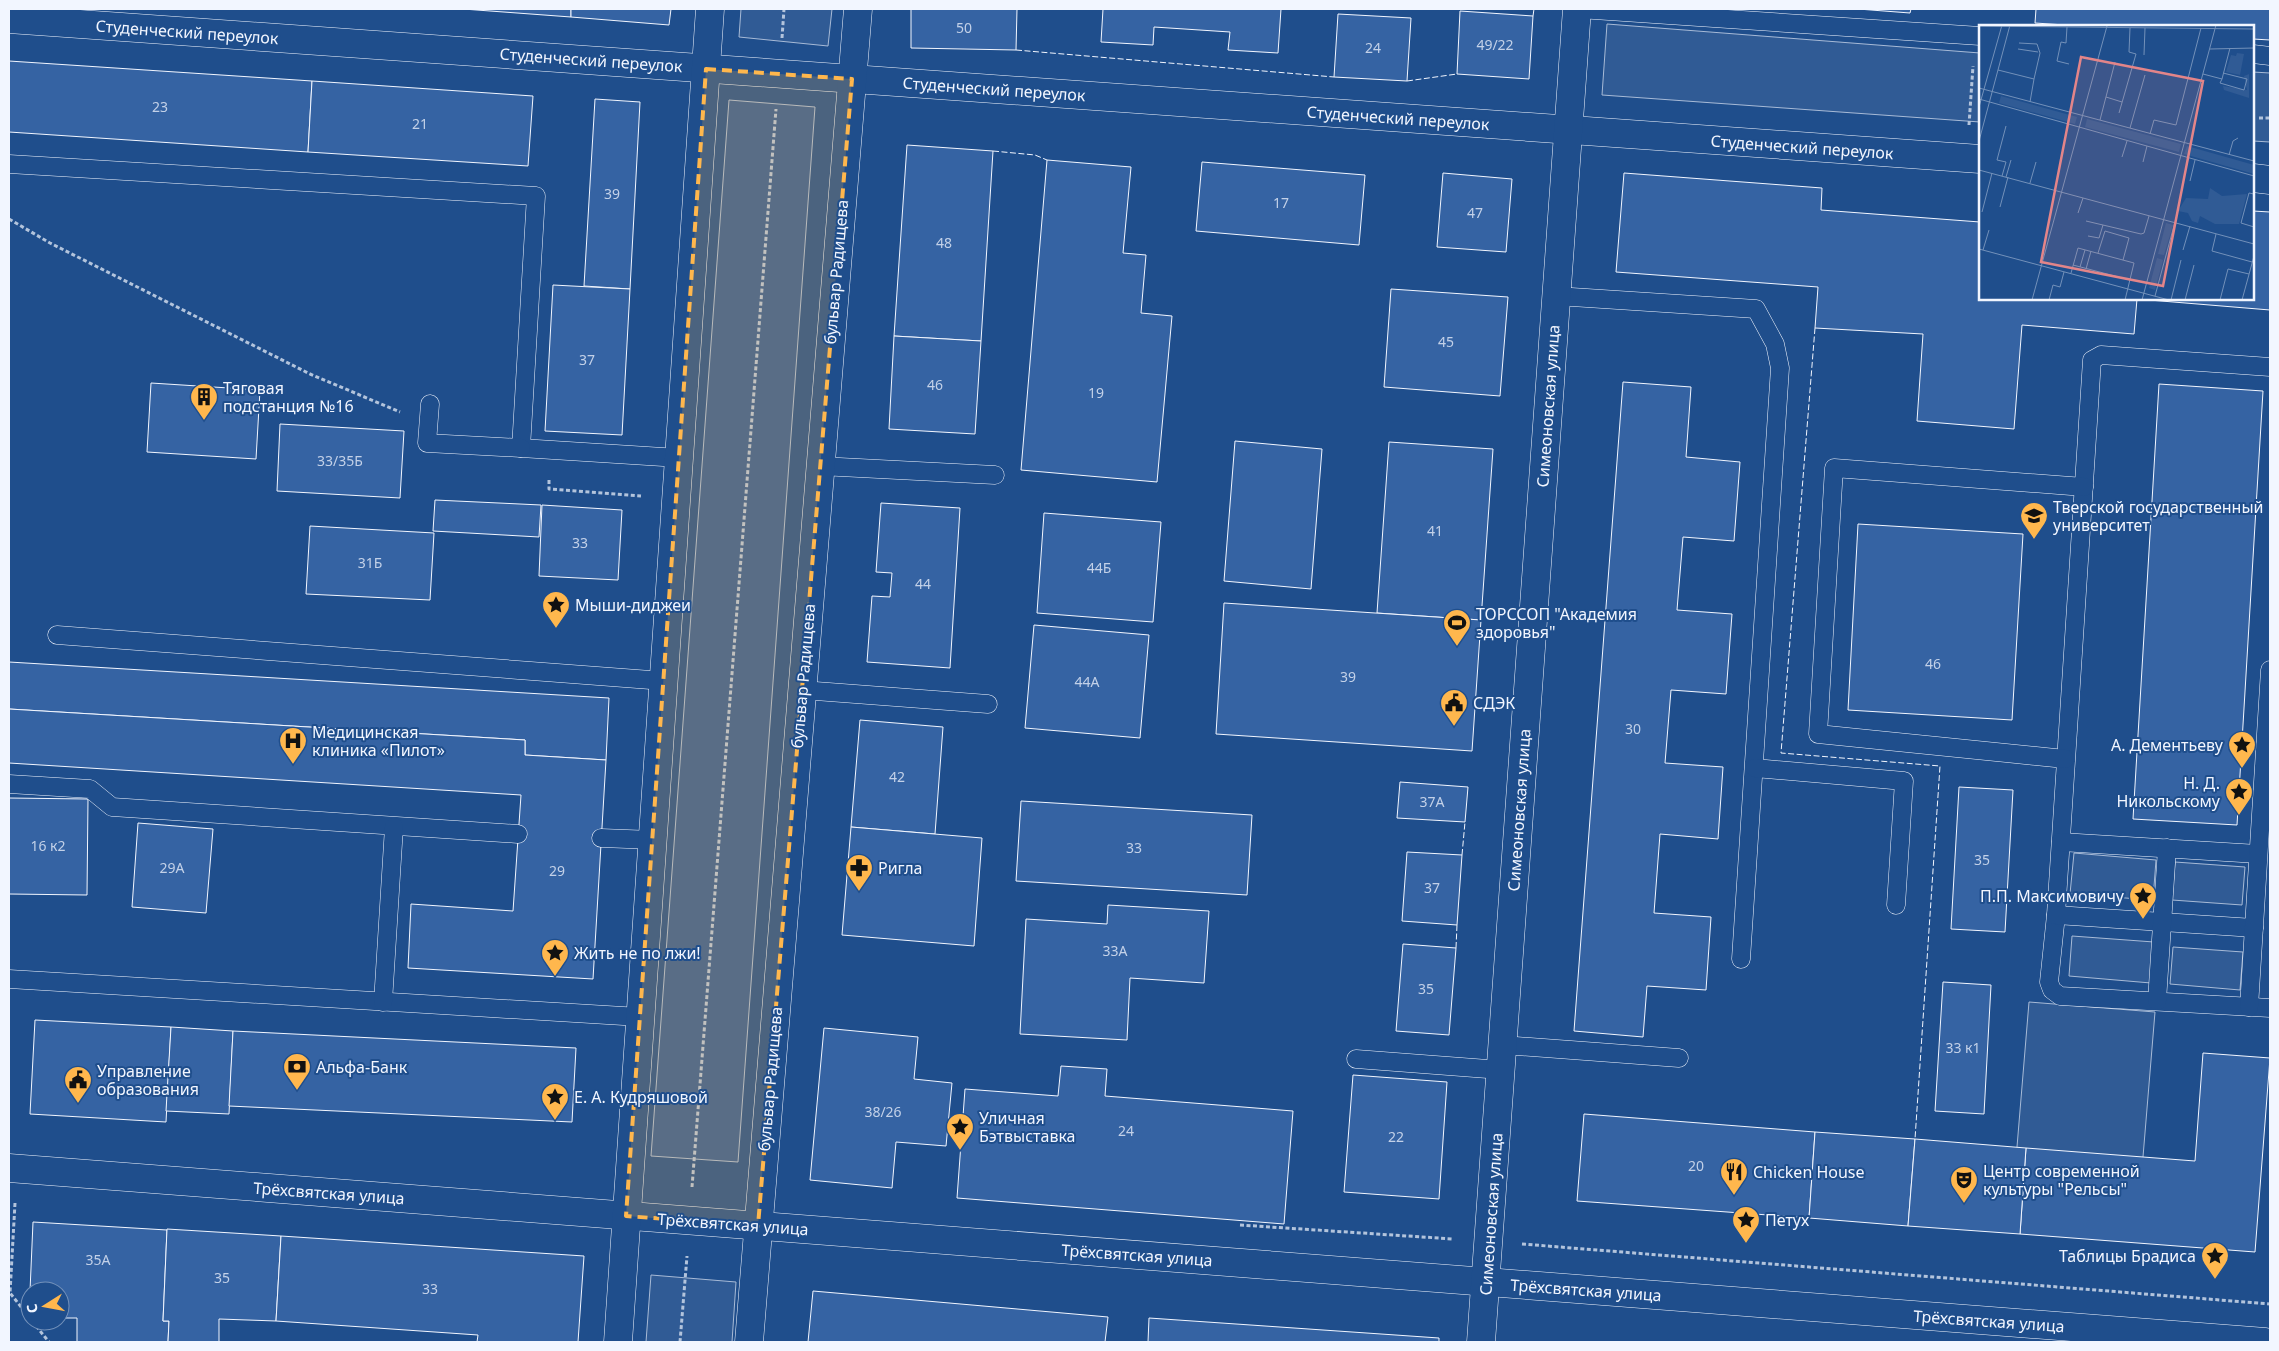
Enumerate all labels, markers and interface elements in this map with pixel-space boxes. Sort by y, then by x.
street label: Студенческий переулок [95,15,280,49]
house number: 50 [956,18,972,37]
inset map [1979,25,2254,300]
house number: 49/22 [1476,35,1514,54]
house number: 24 [1365,38,1381,57]
street label: Студенческий переулок [499,43,684,77]
street label: Студенческий переулок [902,72,1087,106]
house number: 23 [152,97,168,116]
street label: Студенческий переулок [1306,101,1491,135]
house number: 21 [412,114,428,133]
street label: Студенческий переулок [1710,130,1895,164]
house number: 39 [604,184,620,203]
house number: 17 [1273,193,1289,212]
street label: бульвар Радищева [819,199,853,345]
house number: 47 [1467,203,1483,222]
house number: 48 [936,233,952,252]
street label: Симеоновская улица [1531,324,1565,488]
house number: 45 [1438,332,1454,351]
house number: 37 [579,350,595,369]
house number: 46 [927,375,943,394]
place label: Тяговая подстанция №16 [223,377,354,417]
building icon: Тяговая подстанция №16 [189,382,219,421]
house number: 19 [1088,383,1104,402]
house number: 33/35Б [317,451,363,470]
place label: Тверской государственный университет [2053,496,2263,536]
school or university icon: Тверской государственный университет [2019,501,2049,540]
house number: 41 [1427,521,1443,540]
house number: 33 [572,533,588,552]
house number: 31Б [358,553,382,572]
house number: 44Б [1087,558,1111,577]
house number: 44 [915,574,931,593]
place icon: Мыши-диджеи [541,590,571,629]
place label: Мыши-диджеи [575,594,691,616]
street label: бульвар Радищева [786,603,820,749]
place label: ТОРССОП "Академия здоровья" [1476,603,1637,643]
sports icon: ТОРССОП "Академия здоровья" [1442,608,1472,647]
house number: 46 [1925,654,1941,673]
house number: 39 [1340,667,1356,686]
house number: 44А [1075,672,1100,691]
public building icon: СДЭК [1439,688,1469,727]
place label: СДЭК [1473,692,1515,714]
house number: 30 [1625,719,1641,738]
place label: Медицинская клиника «Пилот» [312,721,445,761]
hospital icon: Медицинская клиника «Пилот» [278,726,308,765]
street label: Симеоновская улица [1502,728,1536,892]
place icon: А. Дементьеву [2227,730,2257,769]
place label: А. Дементьеву [2111,734,2224,756]
house number: 42 [889,767,905,786]
place label: Н. Д. Никольскому [2116,772,2221,812]
place icon: Н. Д. Никольскому [2224,777,2254,816]
house number: 37А [1420,792,1445,811]
house number: 16 к2 [30,836,66,855]
house number: 33 [1126,838,1142,857]
house number: 35 [1974,850,1990,869]
pharmacy icon: Ригла [844,853,874,892]
place label: Ригла [878,857,922,879]
house number: 29А [160,858,185,877]
house number: 29 [549,861,565,880]
house number: 37 [1424,878,1440,897]
place icon: П.П. Максимовичу [2128,881,2158,920]
place label: П.П. Максимовичу [1980,885,2125,907]
place icon: Жить не по лжи! [540,938,570,977]
house number: 33А [1103,941,1128,960]
place label: Жить не по лжи! [574,942,701,964]
house number: 35 [1418,979,1434,998]
street label: бульвар Радищева [753,1006,787,1152]
house number: 33 к1 [1945,1038,1981,1057]
bank icon: Альфа-Банк [282,1052,312,1091]
place label: Альфа-Банк [316,1056,408,1078]
place label: Управление образования [97,1060,199,1100]
public building icon: Управление образования [63,1065,93,1104]
place icon: Е. А. Кудряшовой [540,1082,570,1121]
place label: Е. А. Кудряшовой [574,1086,708,1108]
house number: 38/26 [864,1102,902,1121]
place label: Уличная Бэтвыставка [979,1107,1076,1147]
place icon: Уличная Бэтвыставка [945,1112,975,1151]
house number: 24 [1118,1121,1134,1140]
house number: 22 [1388,1127,1404,1146]
street label: Симеоновская улица [1474,1132,1508,1296]
house number: 20 [1688,1156,1704,1175]
restaurant icon: Chicken House [1719,1157,1749,1196]
place label: Центр современной культуры "Рельсы" [1983,1160,2140,1200]
place label: Chicken House [1753,1161,1865,1183]
theatre icon: Центр современной культуры "Рельсы" [1949,1165,1979,1204]
street label: Трёхсвятская улица [253,1177,405,1209]
place icon: Петух [1731,1205,1761,1244]
street label: Трёхсвятская улица [657,1208,809,1240]
place label: Петух [1765,1209,1810,1231]
street label: Трёхсвятская улица [1061,1239,1213,1271]
place icon: Таблицы Брадиса [2200,1241,2230,1280]
place label: Таблицы Брадиса [2059,1245,2196,1267]
house number: 35А [86,1250,111,1269]
house number: 35 [214,1268,230,1287]
street label: Трёхсвятская улица [1510,1274,1662,1306]
house number: 33 [422,1279,438,1298]
north arrow [20,1281,70,1331]
text: С [22,1302,42,1315]
street label: Трёхсвятская улица [1913,1305,2065,1337]

